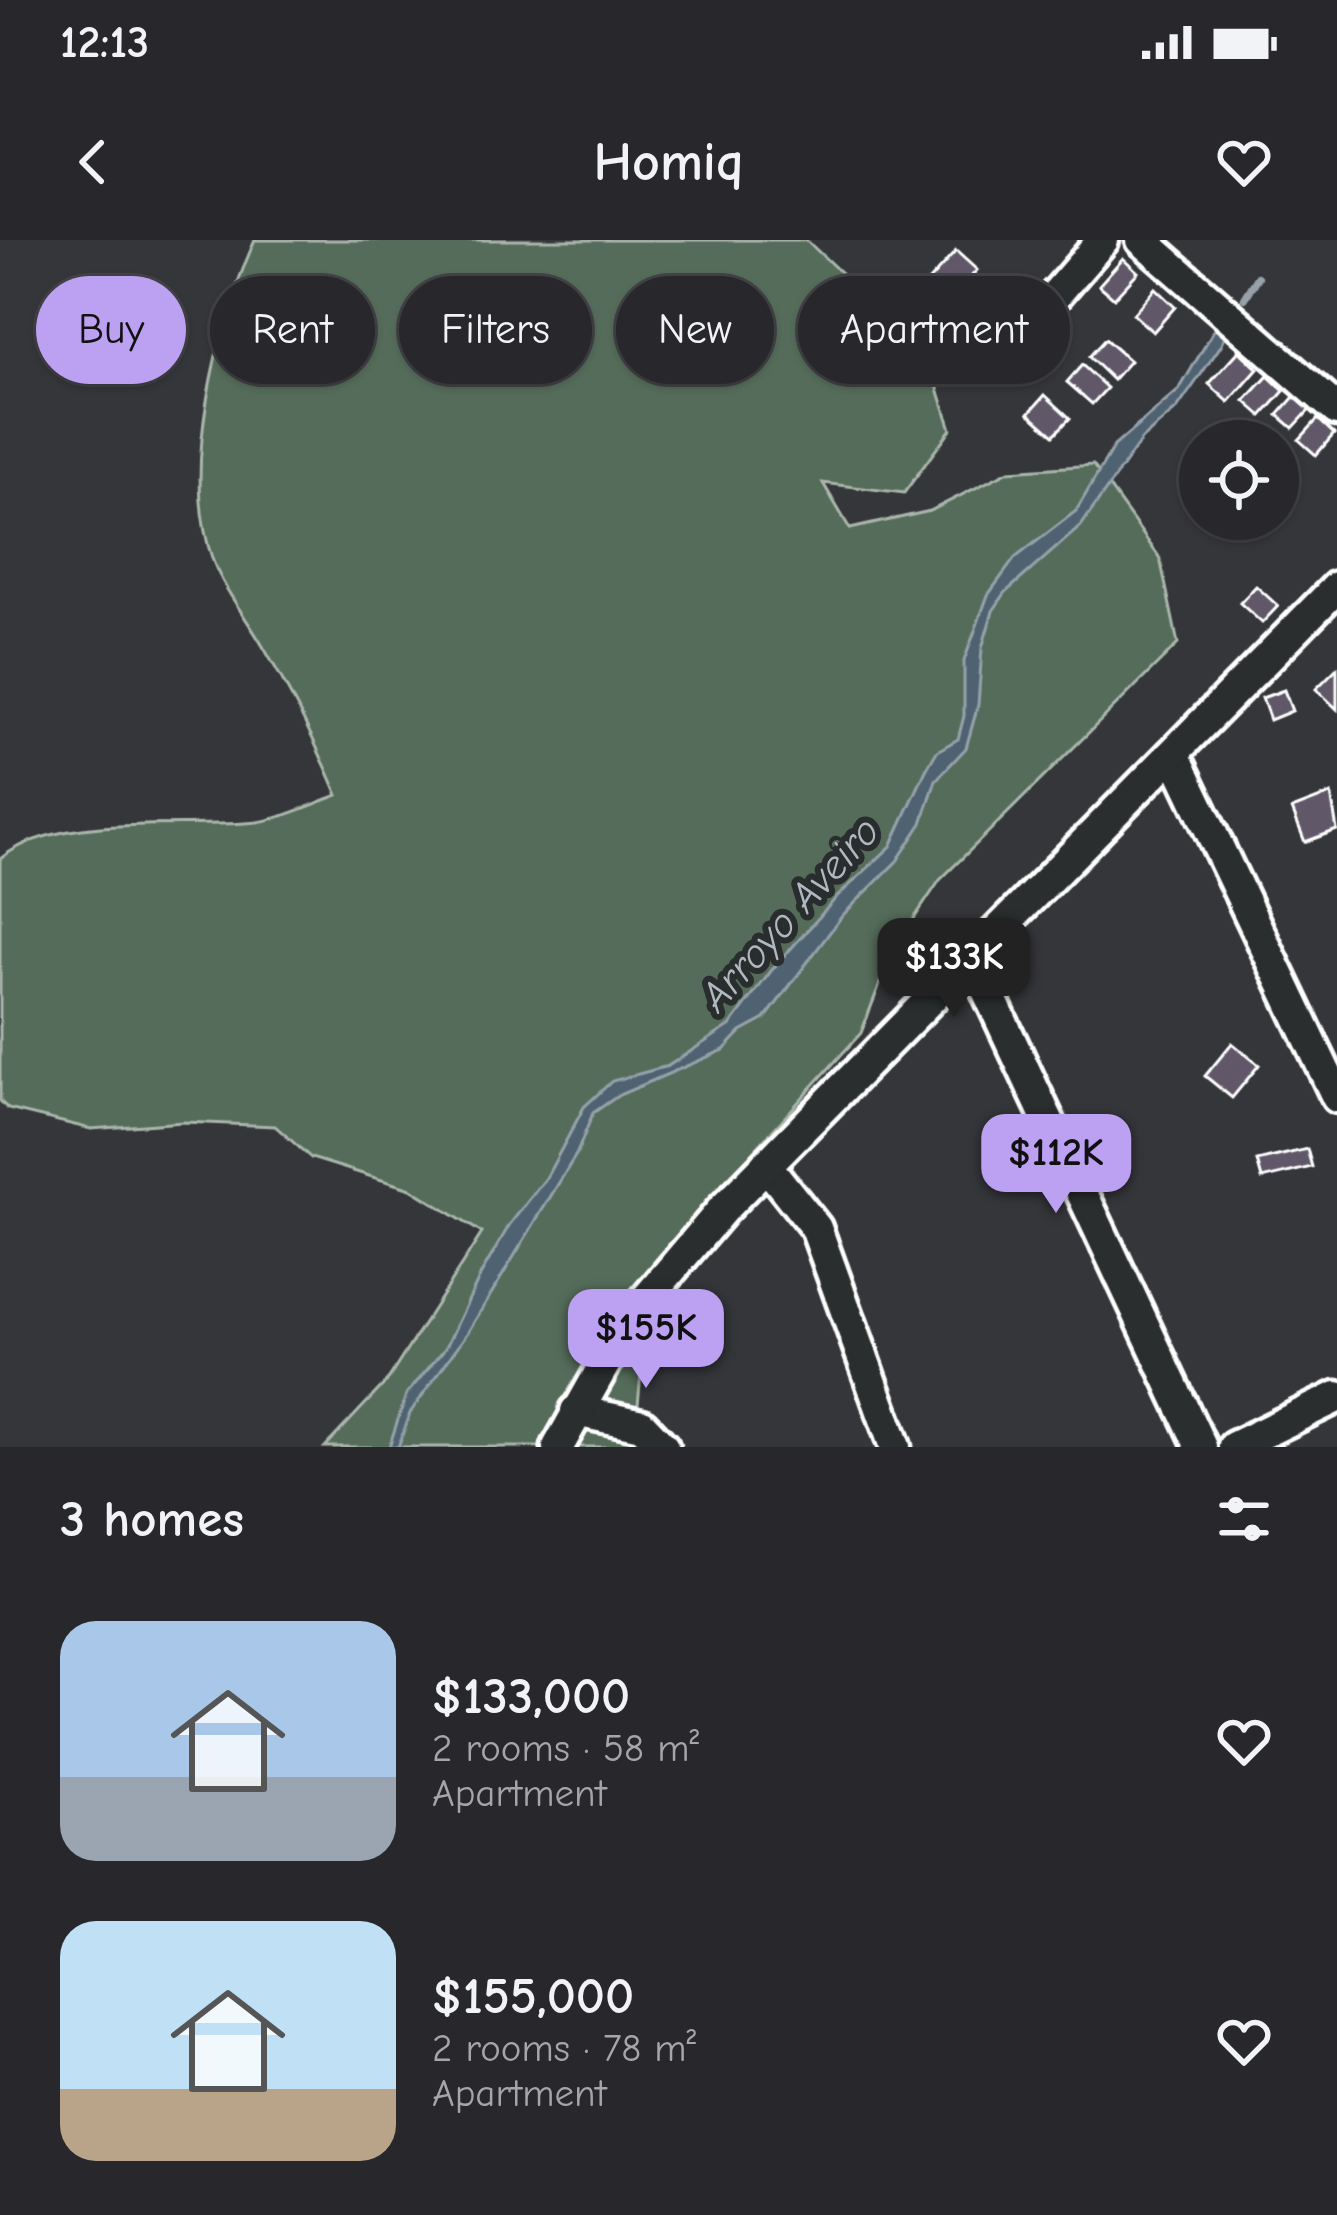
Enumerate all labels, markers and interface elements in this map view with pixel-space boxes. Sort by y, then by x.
text: 12:13 [60,16,149,68]
icon: back [60,129,126,195]
icon: heart [1211,129,1277,195]
text: Homiq [593,131,744,194]
chip: Buy [36,276,186,384]
chip: Rent [210,276,375,384]
chip: Filters [399,276,592,384]
chip: New [616,276,774,384]
chip: Apartment [798,276,1070,384]
map controls [1179,420,1299,540]
button: locate [1179,420,1299,540]
water label: Arroyo Aveiro [689,807,890,1022]
pin: $133K [870,918,1038,1020]
text: $133K [904,934,1004,979]
pin: $112K [972,1114,1140,1216]
text: $112K [1008,1130,1104,1175]
pin: $155K [562,1289,730,1391]
text: $155K [595,1305,697,1350]
icon: filters [1211,1486,1277,1552]
text: 3 homes [60,1490,244,1549]
text: $133,000 [432,1667,630,1726]
icon: home [156,1669,300,1813]
icon: heart [1211,1708,1277,1774]
text: 2 rooms · 58 m² [432,1726,699,1771]
text: Apartment [432,1771,607,1816]
text: $155,000 [432,1967,634,2026]
icon: home [156,1969,300,2113]
icon: heart [1211,2008,1277,2074]
text: 2 rooms · 78 m² [432,2026,696,2071]
text: Apartment [432,2071,607,2116]

